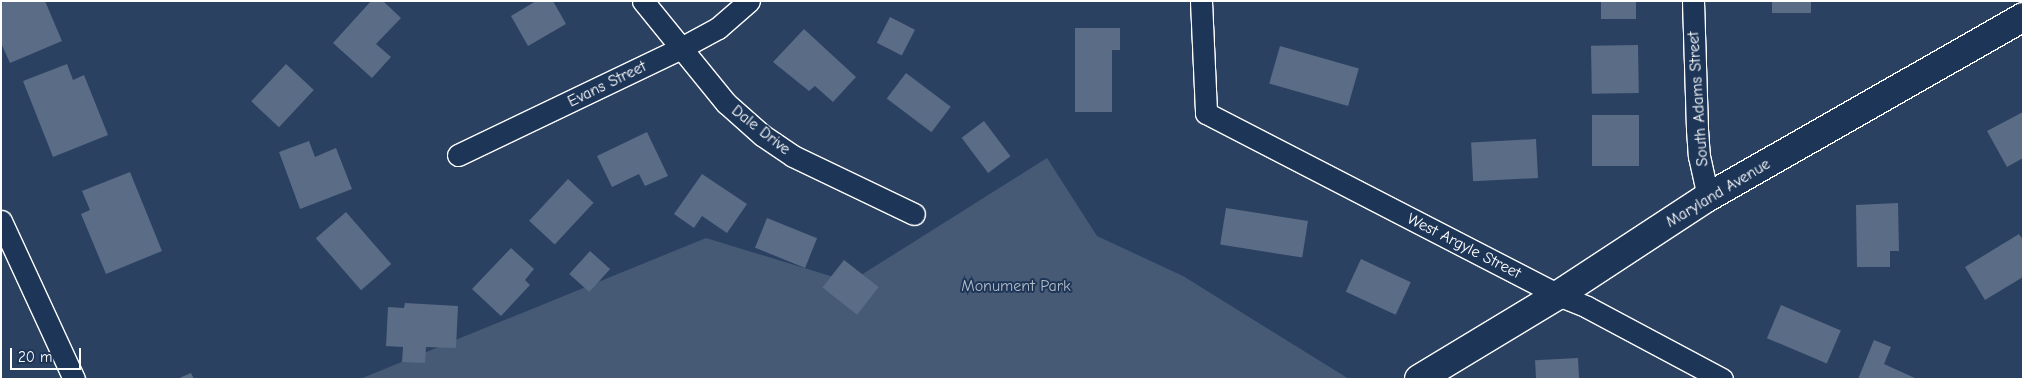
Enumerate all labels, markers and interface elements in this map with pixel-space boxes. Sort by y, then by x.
street label: South Adams Street [1684,31,1712,167]
street label: Evans Street [565,57,649,111]
street label: Dale Drive [728,101,794,159]
street label: Maryland Avenue [1662,154,1774,232]
street label: West Argyle Street [1404,209,1524,283]
park label: Monument Park [961,276,1071,296]
scale bar [12,338,84,370]
text: 20 m [18,348,52,366]

